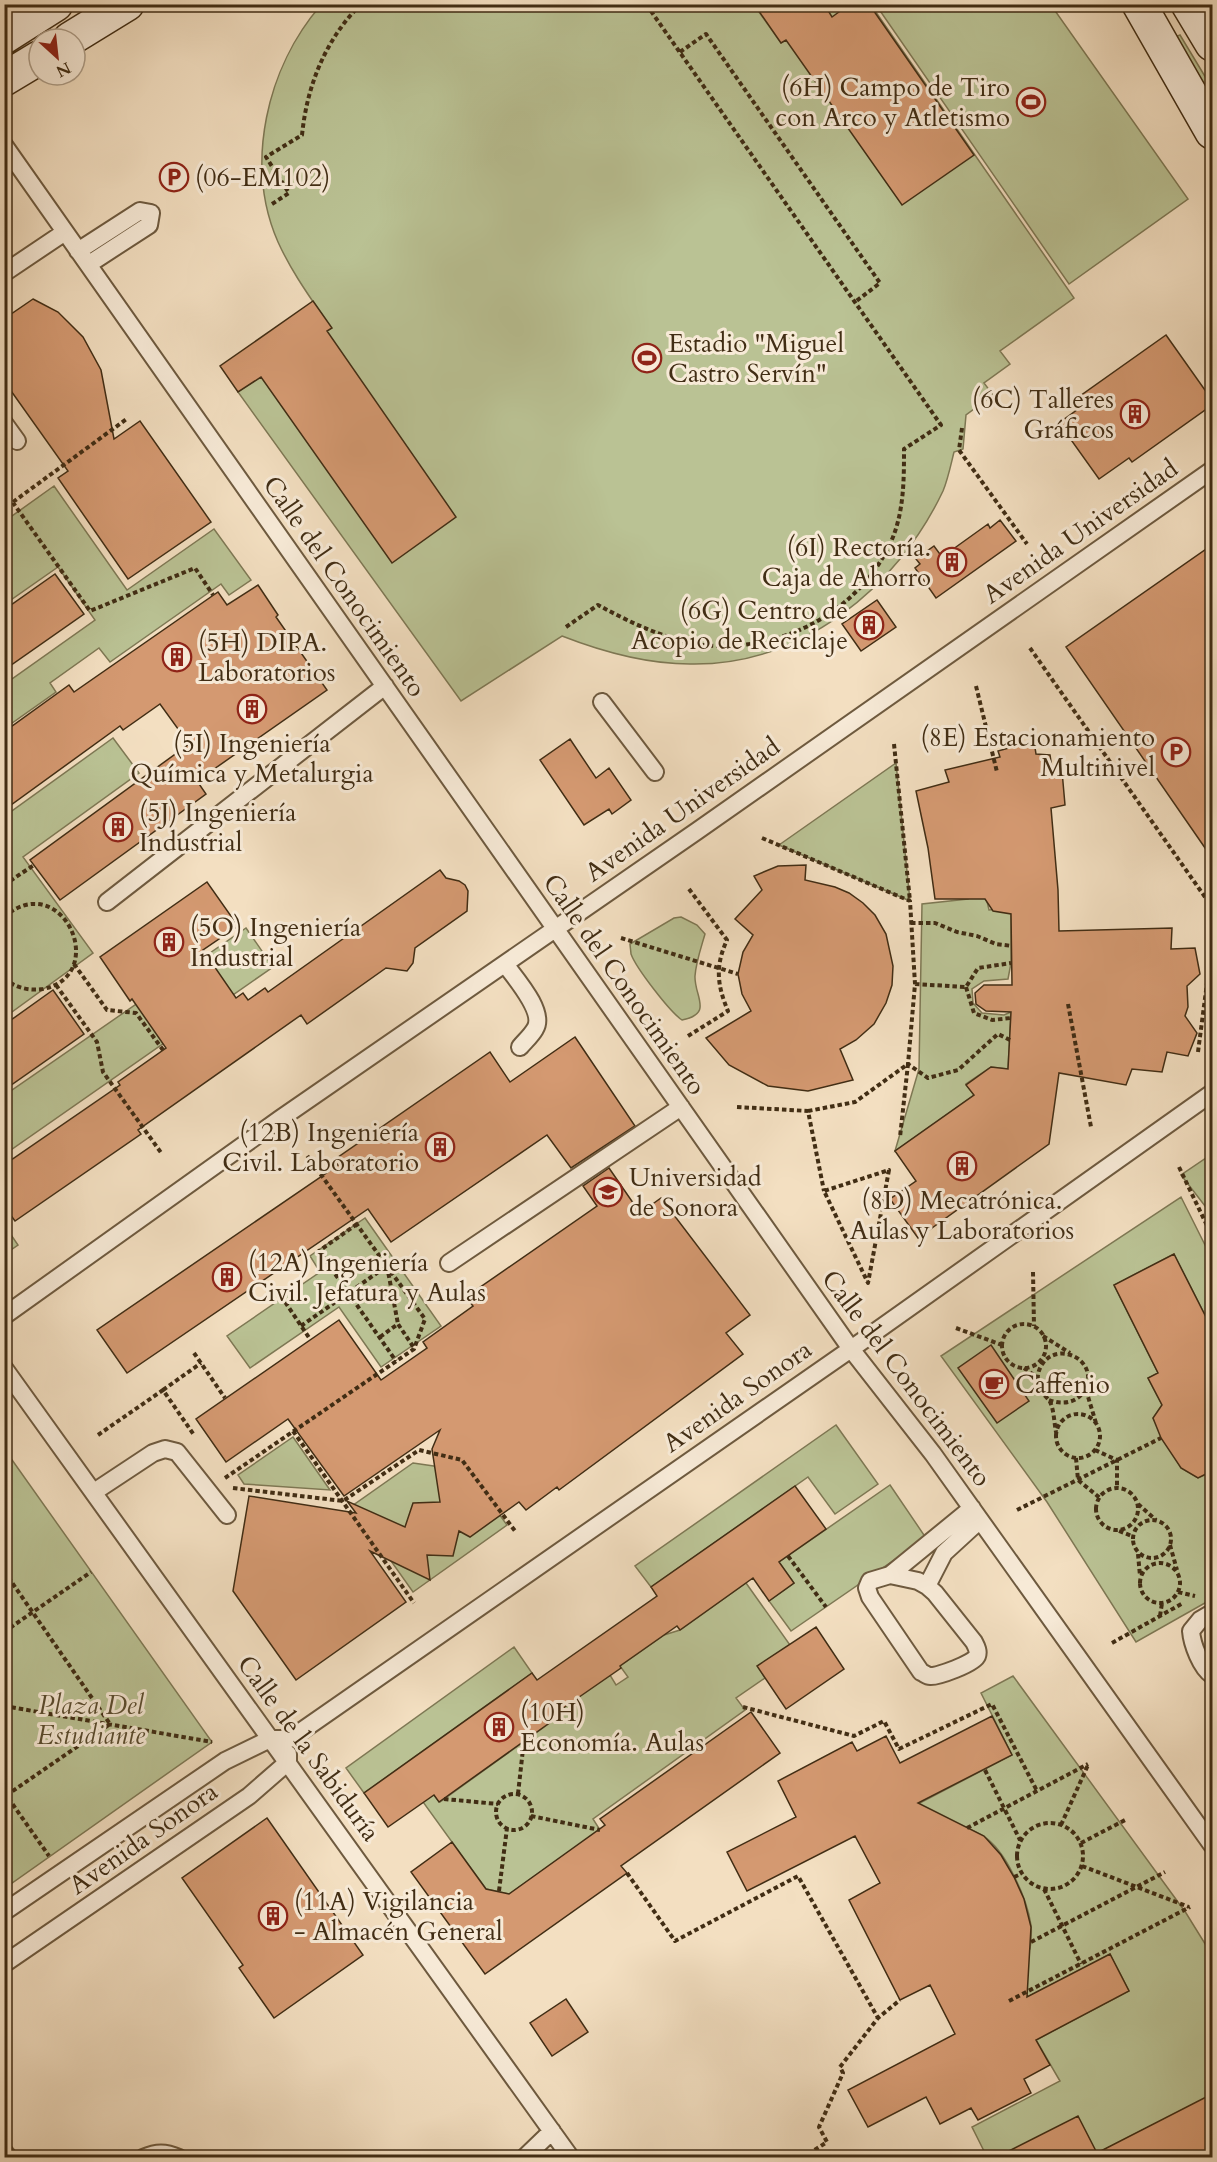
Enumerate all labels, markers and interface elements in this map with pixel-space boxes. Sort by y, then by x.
north arrow [27,27,87,87]
text: N [52,57,75,82]
place label: (6H) Campo de Tiro con Arco y Atletismo [775,70,1010,135]
sports icon: (6H) Campo de Tiro con Arco y Atletismo [1015,86,1047,118]
place label: (06-EM102) [195,160,330,195]
parking icon: (06-EM102) [158,161,190,193]
place label: Estadio "Miguel Castro Servín" [668,326,844,391]
sports icon: Estadio "Miguel Castro Servín" [631,342,663,374]
place label: (6C) Talleres Gráficos [972,382,1114,447]
building icon: (6C) Talleres Gráficos [1119,398,1151,430]
street label: Avenida Universidad [976,451,1185,612]
street label: Calle del Conocimiento [255,469,434,704]
place label: (6I) Rectoría. Caja de Ahorro [762,530,931,595]
building icon: (6I) Rectoría. Caja de Ahorro [936,546,968,578]
place label: (6G) Centro de Acopio de Reciclaje [631,593,848,658]
building icon: (6G) Centro de Acopio de Reciclaje [853,609,885,641]
place label: (5H) DIPA. Laboratorios [198,625,336,690]
building icon: (5H) DIPA. Laboratorios [161,641,193,673]
building icon: (5I) Ingeniería Química y Metalurgia [236,693,268,725]
place label: (8E) Estacionamiento Multinivel [921,720,1155,785]
place label: (5I) Ingeniería Química y Metalurgia [130,726,374,791]
street label: Avenida Universidad [578,729,787,890]
parking icon: (8E) Estacionamiento Multinivel [1160,736,1192,768]
place label: (5J) Ingeniería Industrial [139,795,297,860]
building icon: (5J) Ingeniería Industrial [102,811,134,843]
street label: Calle del Conocimiento [535,867,714,1102]
place label: (5O) Ingeniería Industrial [190,910,361,975]
building icon: (5O) Ingeniería Industrial [153,926,185,958]
place label: (12B) Ingeniería Civil. Laboratorio [222,1115,419,1180]
building icon: (12B) Ingeniería Civil. Laboratorio [424,1131,456,1163]
building icon: (8D) Mecatrónica. Aulas y Laboratorios [946,1150,978,1182]
place label: Universidad de Sonora [629,1160,762,1225]
school or university icon: Universidad de Sonora [592,1176,624,1208]
place label: (8D) Mecatrónica. Aulas y Laboratorios [850,1183,1074,1248]
place label: (12A) Ingeniería Civil. Jefatura y Aulas [248,1245,486,1310]
building icon: (12A) Ingeniería Civil. Jefatura y Aulas [211,1261,243,1293]
street label: Calle del Conocimiento [814,1263,1000,1494]
street label: Avenida Sonora [656,1332,819,1461]
place label: Caffenio [1015,1367,1110,1402]
cafe icon: Caffenio [978,1368,1010,1400]
street label: Calle de la Sabiduría [229,1648,388,1848]
park label: Plaza Del Estudiante [37,1688,146,1753]
place label: (10H) Economía. Aulas [520,1695,704,1760]
building icon: (10H) Economía. Aulas [483,1711,515,1743]
street label: Avenida Sonora [62,1774,225,1903]
place label: (11A) Vigilancia - Almacén General [294,1884,503,1949]
building icon: (11A) Vigilancia - Almacén General [257,1900,289,1932]

